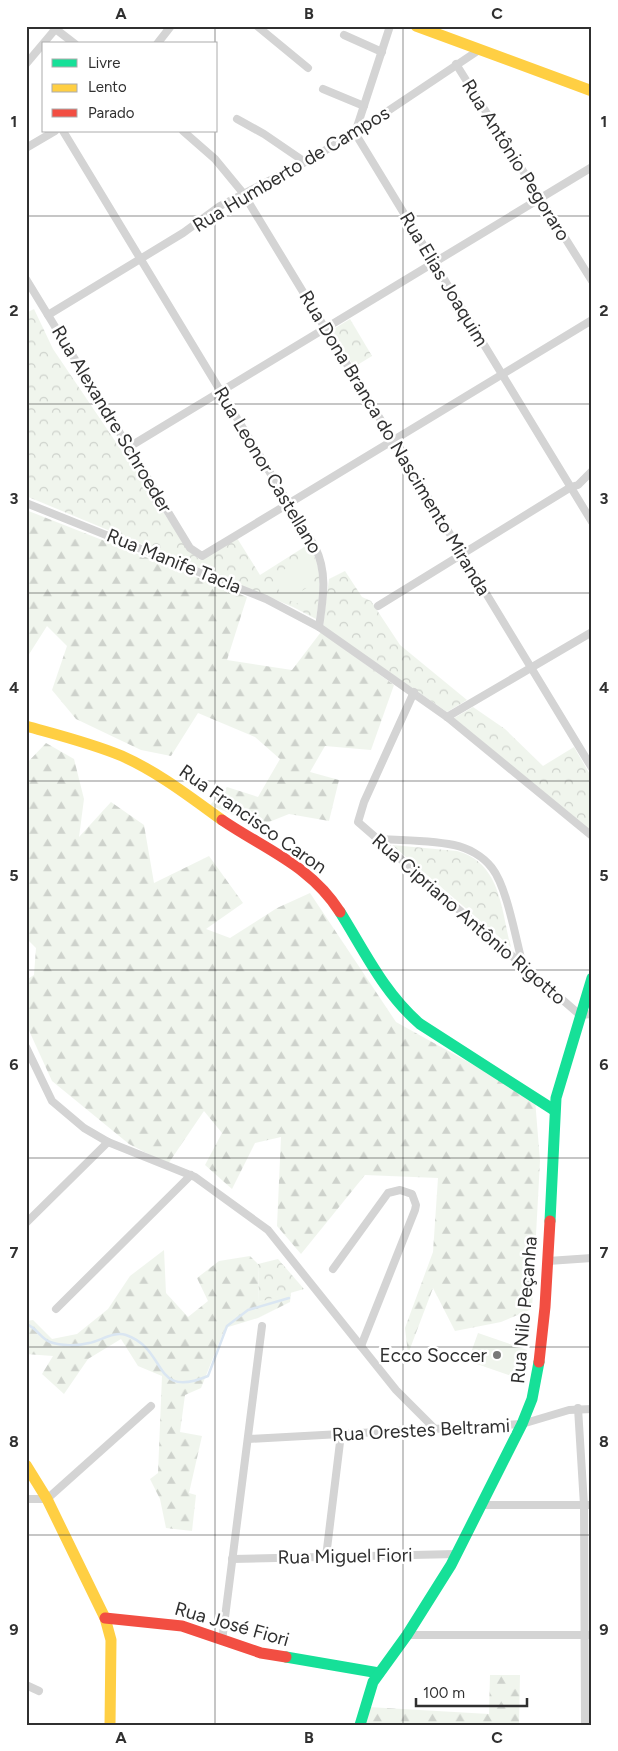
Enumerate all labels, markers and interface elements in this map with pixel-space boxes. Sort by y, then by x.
text: A [115,4,127,23]
text: B [304,4,314,23]
text: C [491,4,503,23]
legend [42,42,218,132]
text: Livre [88,54,120,72]
street label: Rua Antônio Pegoraro [457,75,575,245]
text: Lento [88,78,127,96]
street label: Rua Humberto de Campos [188,101,394,237]
text: Parado [88,104,135,122]
text: 1 [11,112,17,131]
text: 1 [601,112,607,131]
street label: Rua Elias Joaquim [395,208,493,350]
street label: Rua Dona Branca do Nascimento Miranda [295,286,495,600]
text: 2 [9,301,19,320]
text: 2 [599,301,609,320]
street label: Rua Alexandre Schroeder [47,321,177,517]
street label: Rua Leonor Castellano [209,383,327,557]
text: 3 [10,489,19,508]
text: 3 [600,489,609,508]
street label: Rua Manife Tacla [103,524,245,598]
text: 4 [9,678,19,697]
text: 4 [599,678,609,697]
street label: Rua Francisco Caron [175,759,331,879]
street label: Rua Cipriano Antônio Rigotto [367,829,571,1009]
text: 5 [9,866,19,885]
text: 5 [599,866,609,885]
text: 6 [9,1055,19,1074]
text: 6 [599,1055,609,1074]
street label: Rua Nilo Peçanha [506,1235,542,1385]
text: 7 [10,1243,19,1262]
text: 7 [600,1243,609,1262]
place label: Ecco Soccer [379,1344,488,1367]
marker: Ecco Soccer [491,1349,503,1361]
street label: Rua Orestes Beltrami [331,1414,511,1446]
text: 8 [9,1432,19,1451]
text: 8 [599,1432,609,1451]
street label: Rua Miguel Fiori [277,1543,413,1569]
street label: Rua José Fiori [172,1597,292,1651]
text: 9 [9,1620,19,1639]
text: 9 [599,1620,609,1639]
scale bar [416,1676,527,1708]
text: 100 m [423,1684,465,1702]
text: A [115,1728,127,1747]
text: B [304,1728,314,1747]
text: C [491,1728,503,1747]

